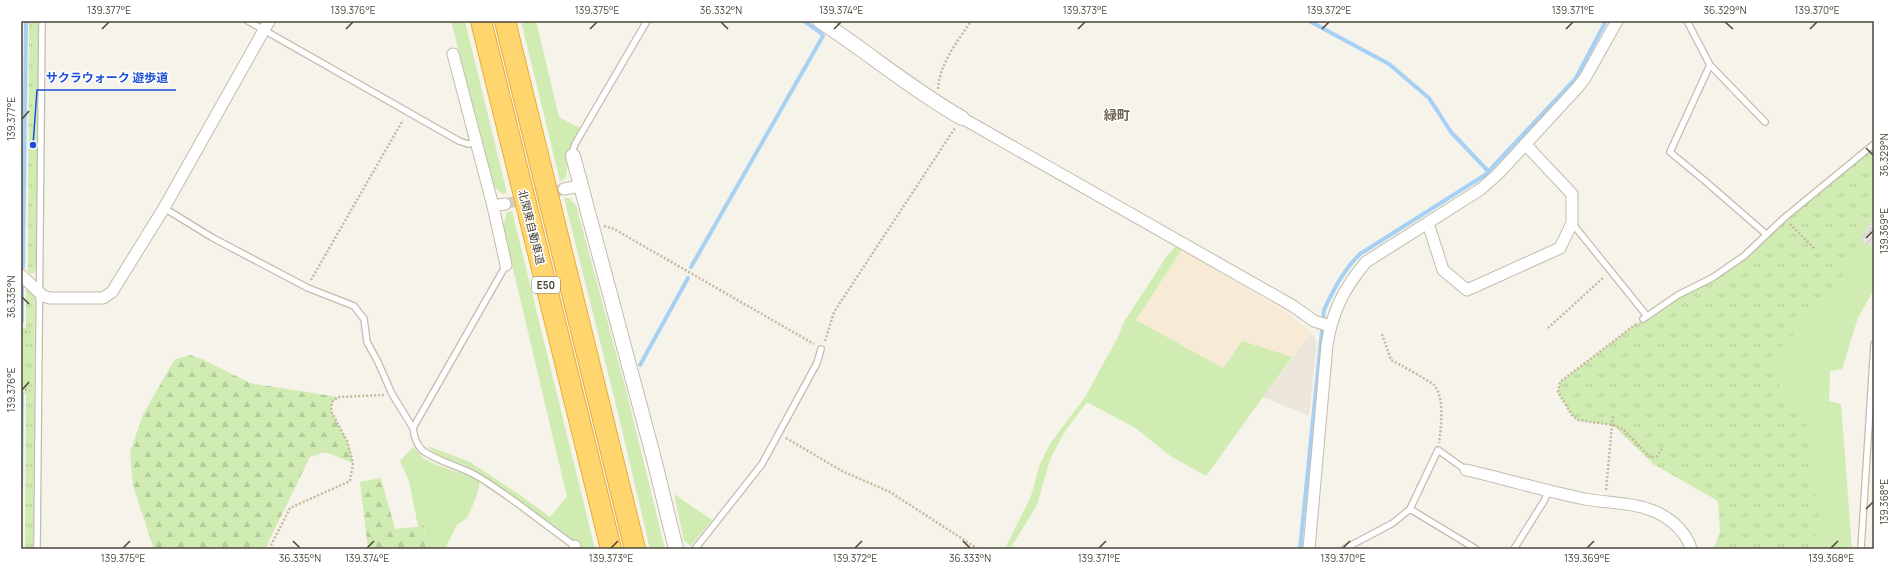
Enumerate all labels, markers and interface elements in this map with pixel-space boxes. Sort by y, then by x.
text: 139.377°E [87,3,131,17]
text: 139.376°E [331,3,376,17]
text: 139.375°E [575,3,620,17]
text: 36.332°N [700,3,742,17]
text: 139.374°E [819,3,863,17]
text: 139.373°E [1063,3,1107,17]
text: 139.372°E [1307,3,1352,17]
text: 139.371°E [1552,3,1595,17]
text: 36.329°N [1703,3,1747,17]
text: 139.370°E [1795,3,1840,17]
callout: サクラウォーク 遊歩道 [37,66,176,90]
text: サクラウォーク 遊歩道 [46,69,168,86]
text: 139.377°E [4,97,18,141]
district label: 緑町 [1103,106,1130,124]
text: 36.329°N [1877,133,1891,177]
street label: 北関東自動車道 [515,188,549,266]
text: 139.369°E [1877,208,1891,254]
text: 36.335°N [4,276,18,318]
road number: E50 [532,277,560,293]
text: 139.376°E [4,367,18,412]
text: 139.368°E [1877,479,1891,525]
text: 139.375°E [101,551,146,565]
text: 36.335°N [279,551,321,565]
text: 139.374°E [345,551,389,565]
text: 139.373°E [589,551,633,565]
text: 139.372°E [833,551,878,565]
text: 36.333°N [949,551,991,565]
text: 139.371°E [1078,551,1121,565]
text: 139.370°E [1321,551,1366,565]
text: 139.369°E [1564,551,1610,565]
text: 139.368°E [1808,551,1854,565]

